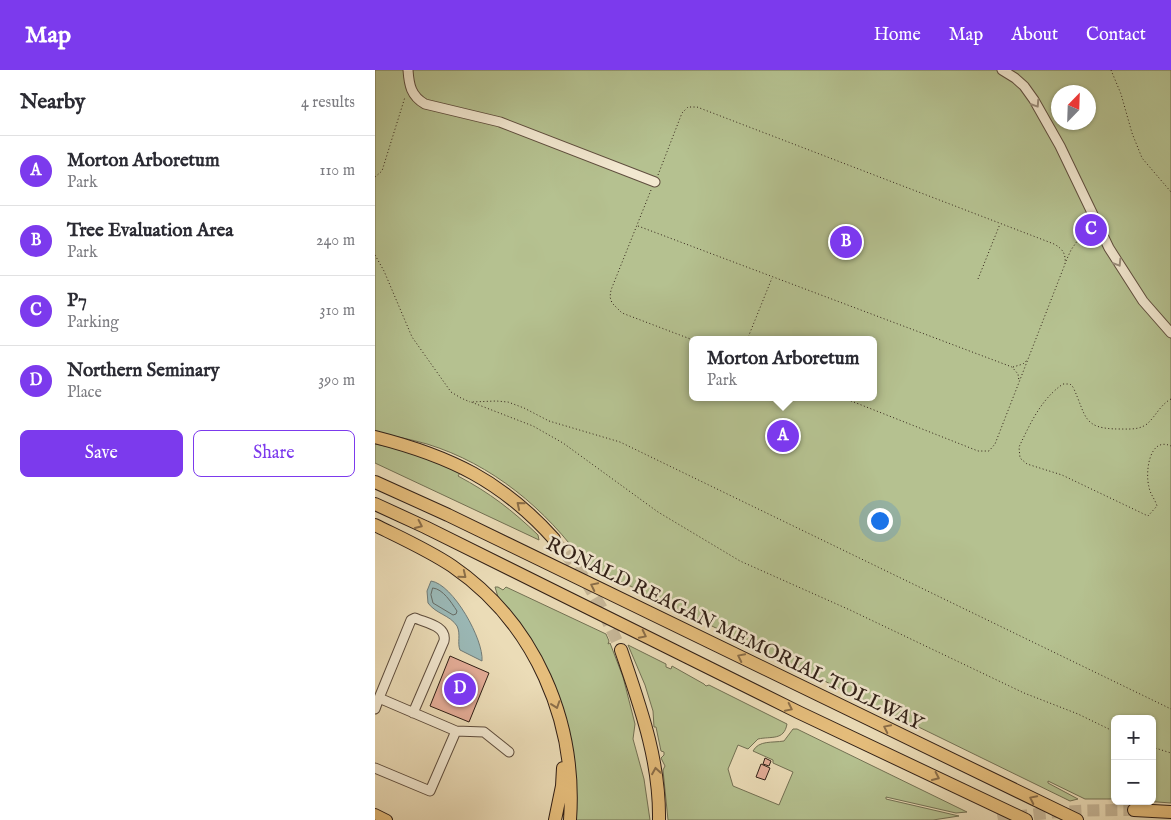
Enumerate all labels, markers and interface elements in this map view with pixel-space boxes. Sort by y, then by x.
text: Map [25,20,71,51]
text: Home [874,24,921,47]
text: Map [949,24,983,47]
text: About [1011,24,1058,47]
text: Contact [1086,24,1146,47]
north arrow [1051,85,1096,130]
text: Nearby [20,89,85,116]
text: 4 results [301,93,355,113]
one-way arrow [1029,98,1039,107]
text: Morton Arboretum [67,149,220,173]
text: A [31,161,41,181]
text: 110 m [319,161,355,181]
text: Park [67,173,97,193]
pin: C [1075,211,1107,249]
text: Tree Evaluation Area [67,219,233,243]
pin: B [830,223,862,261]
text: B [31,231,41,251]
text: 240 m [316,231,355,251]
text: Park [67,243,97,263]
one-way arrow [1112,258,1121,267]
text: P7 [67,289,87,313]
text: C [30,301,42,321]
text: 310 m [319,301,355,321]
text: Parking [67,313,119,333]
popup [689,336,877,401]
text: Morton Arboretum [707,347,859,371]
text: Northern Seminary [67,359,220,383]
text: D [30,371,42,391]
text: 390 m [318,371,355,391]
text: Park [707,371,737,391]
text: Place [67,383,102,403]
pin: A [767,417,799,455]
button: Save [20,430,183,477]
button: Share [193,430,355,477]
one-way arrow [516,502,525,511]
your location [867,508,893,534]
one-way arrow [414,518,423,529]
street label: RONALD REAGAN MEMORIAL TOLLWAY [542,532,928,737]
one-way arrow [457,569,466,577]
one-way arrow [591,582,600,592]
one-way arrow [638,629,647,639]
one-way arrow [737,652,746,663]
pin: D [444,670,476,708]
one-way arrow [550,700,560,709]
one-way arrow [784,702,793,712]
map controls [1111,715,1156,805]
button: + [1111,715,1156,760]
one-way arrow [883,723,892,734]
button: − [1111,760,1156,805]
one-way arrow [651,767,662,775]
one-way arrow [931,771,940,782]
one-way arrow [1029,794,1038,805]

